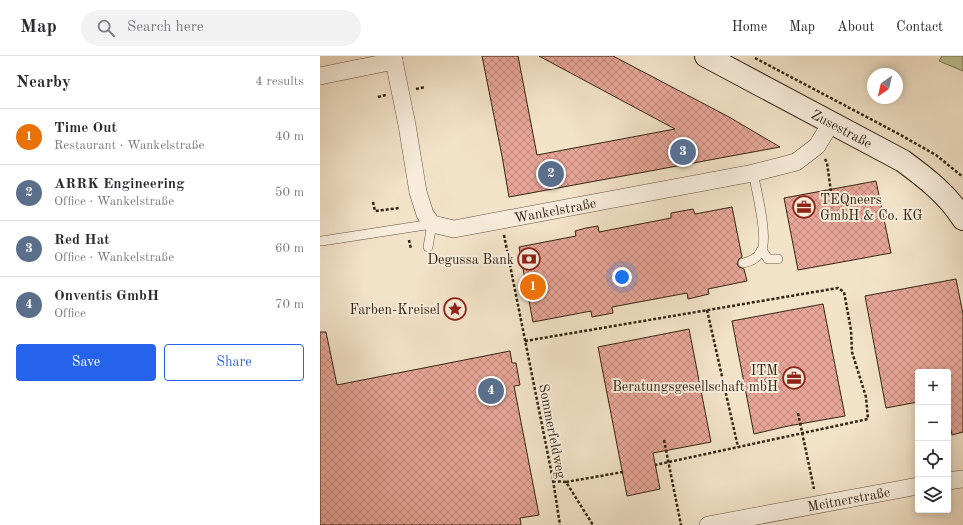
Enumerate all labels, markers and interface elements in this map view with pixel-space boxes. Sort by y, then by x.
search box [81,10,361,46]
icon: search [95,17,117,39]
text: Map [20,18,57,37]
text: Search here [127,20,204,35]
text: Home [732,20,767,34]
text: Map [789,20,815,34]
text: About [837,20,874,34]
text: Contact [896,20,943,34]
north arrow [867,68,903,104]
text: Nearby [16,74,71,91]
text: 4 results [255,75,304,88]
street label: Zusestraße [809,107,874,151]
text: Time Out [54,121,117,136]
text: 1 [25,130,33,143]
text: 40 m [275,130,304,143]
pin: 3 [670,137,696,167]
text: Restaurant · Wankelstraße [54,139,204,152]
pin: 2 [538,159,564,189]
text: ARRK Engineering [54,177,185,192]
text: 2 [25,186,33,199]
text: 50 m [275,186,304,199]
place label: TEQneers GmbH & Co. KG [820,193,923,223]
office icon: TEQneers GmbH & Co. KG [791,194,817,220]
text: Office · Wankelstraße [54,195,174,208]
street label: Wankelstraße [513,197,598,226]
text: Red Hat [54,233,110,248]
text: 3 [25,242,33,255]
text: 60 m [275,242,304,255]
bank icon: Degussa Bank [516,246,542,272]
text: Office · Wankelstraße [54,251,174,264]
place label: Degussa Bank [427,253,514,267]
your location [612,267,632,287]
pin: 1 [520,272,546,302]
text: Onventis GmbH [54,289,159,304]
place icon: Farben-Kreisel [442,296,468,322]
text: 4 [25,298,33,311]
text: 70 m [275,298,304,311]
place label: Farben-Kreisel [350,303,440,317]
text: Office [54,307,86,320]
button: Save [16,344,156,381]
button: Share [164,344,304,381]
place label: ITM Beratungsgesellschaft mbH [612,364,778,394]
office icon: ITM Beratungsgesellschaft mbH [781,365,807,391]
map controls [915,369,951,513]
button: + [915,369,951,405]
pin: 4 [478,376,504,406]
street label: Sommerfeldweg [536,383,568,480]
button: − [915,405,951,441]
button: locate [915,441,951,477]
button: layers [915,477,951,513]
street label: Meitnerstraße [806,485,891,514]

